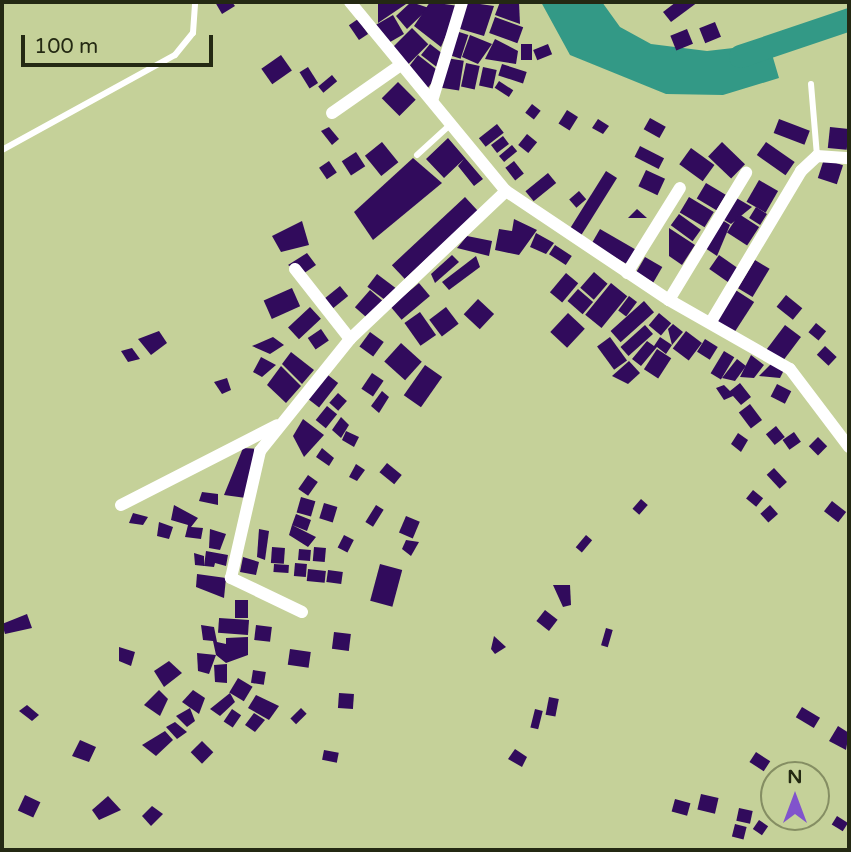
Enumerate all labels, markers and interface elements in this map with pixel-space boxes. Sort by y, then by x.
scale bar [24,21,217,65]
text: 100 m [34,34,98,59]
north arrow [760,761,830,831]
text: N [787,766,803,788]

